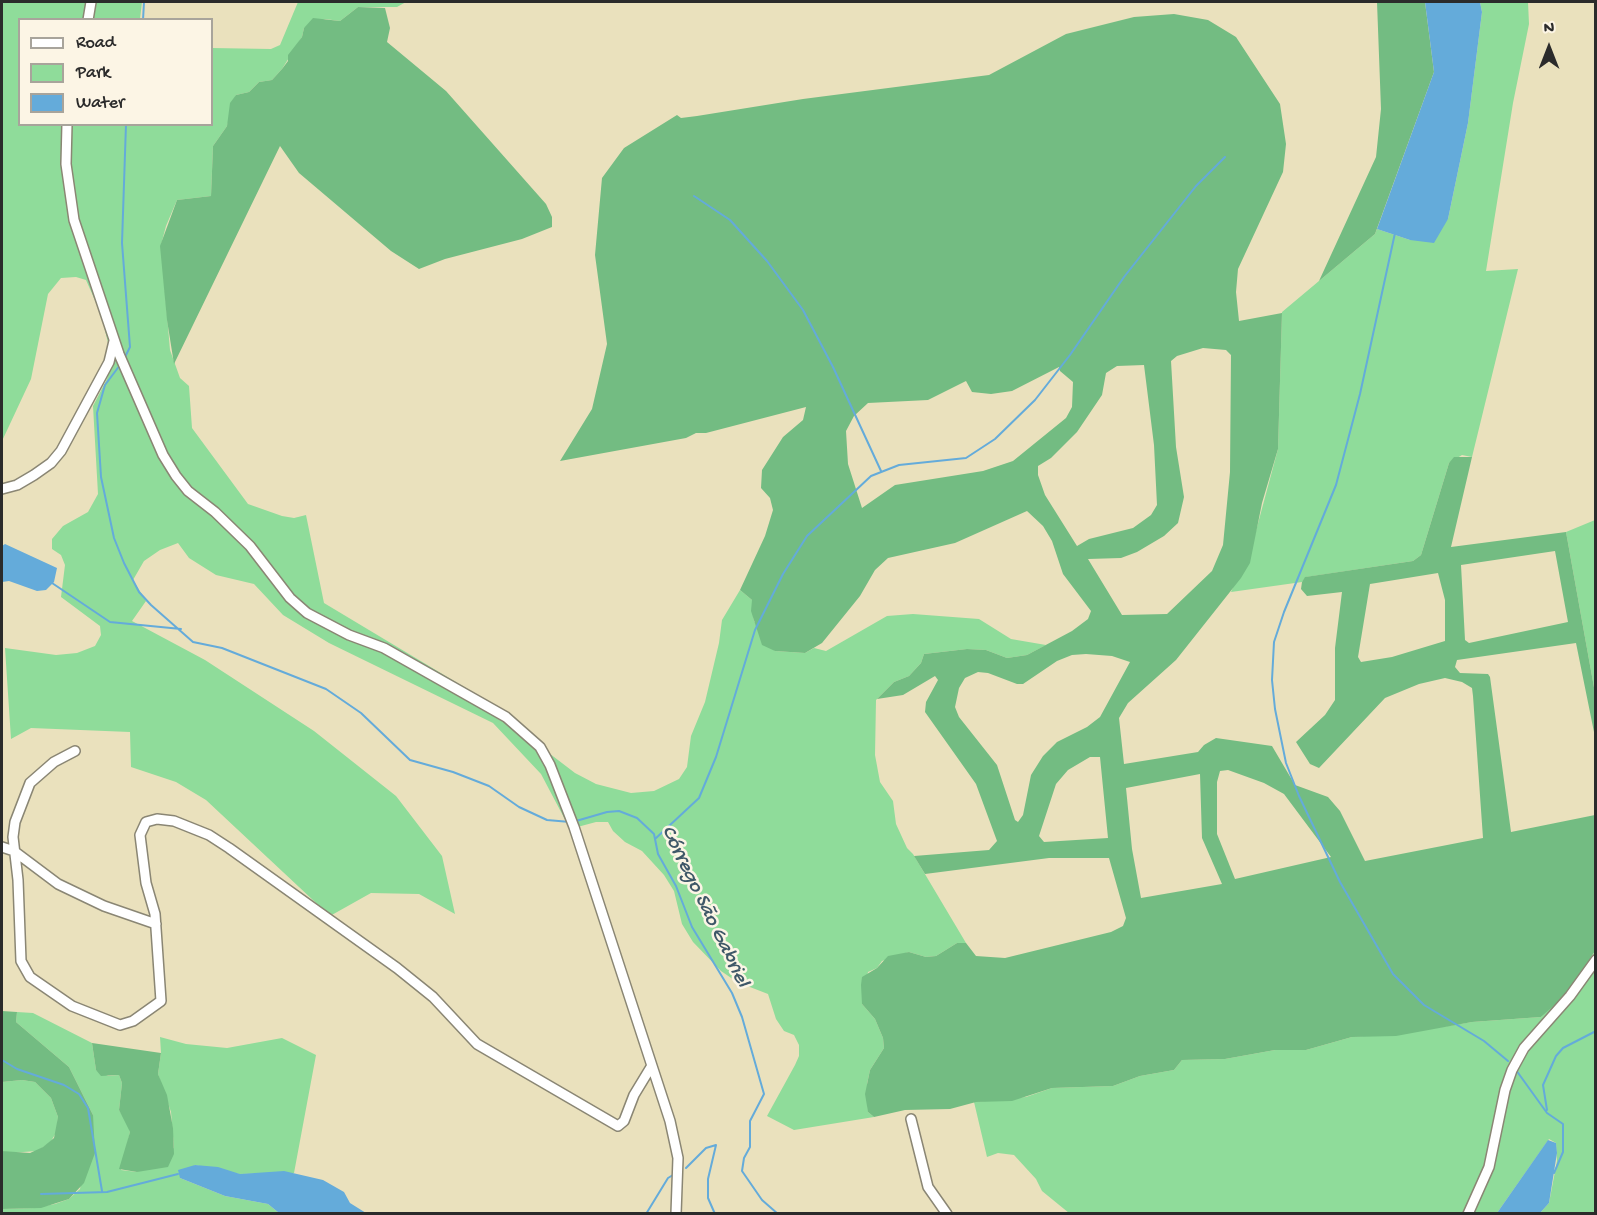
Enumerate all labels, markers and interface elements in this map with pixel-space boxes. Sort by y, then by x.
legend [18,18,213,126]
north arrow [1519,18,1579,78]
text: N [1544,20,1554,39]
text: Road [76,33,115,54]
text: Park [76,63,110,84]
text: Water [76,93,124,114]
water label: Córrego São Gabriel [654,822,754,992]

